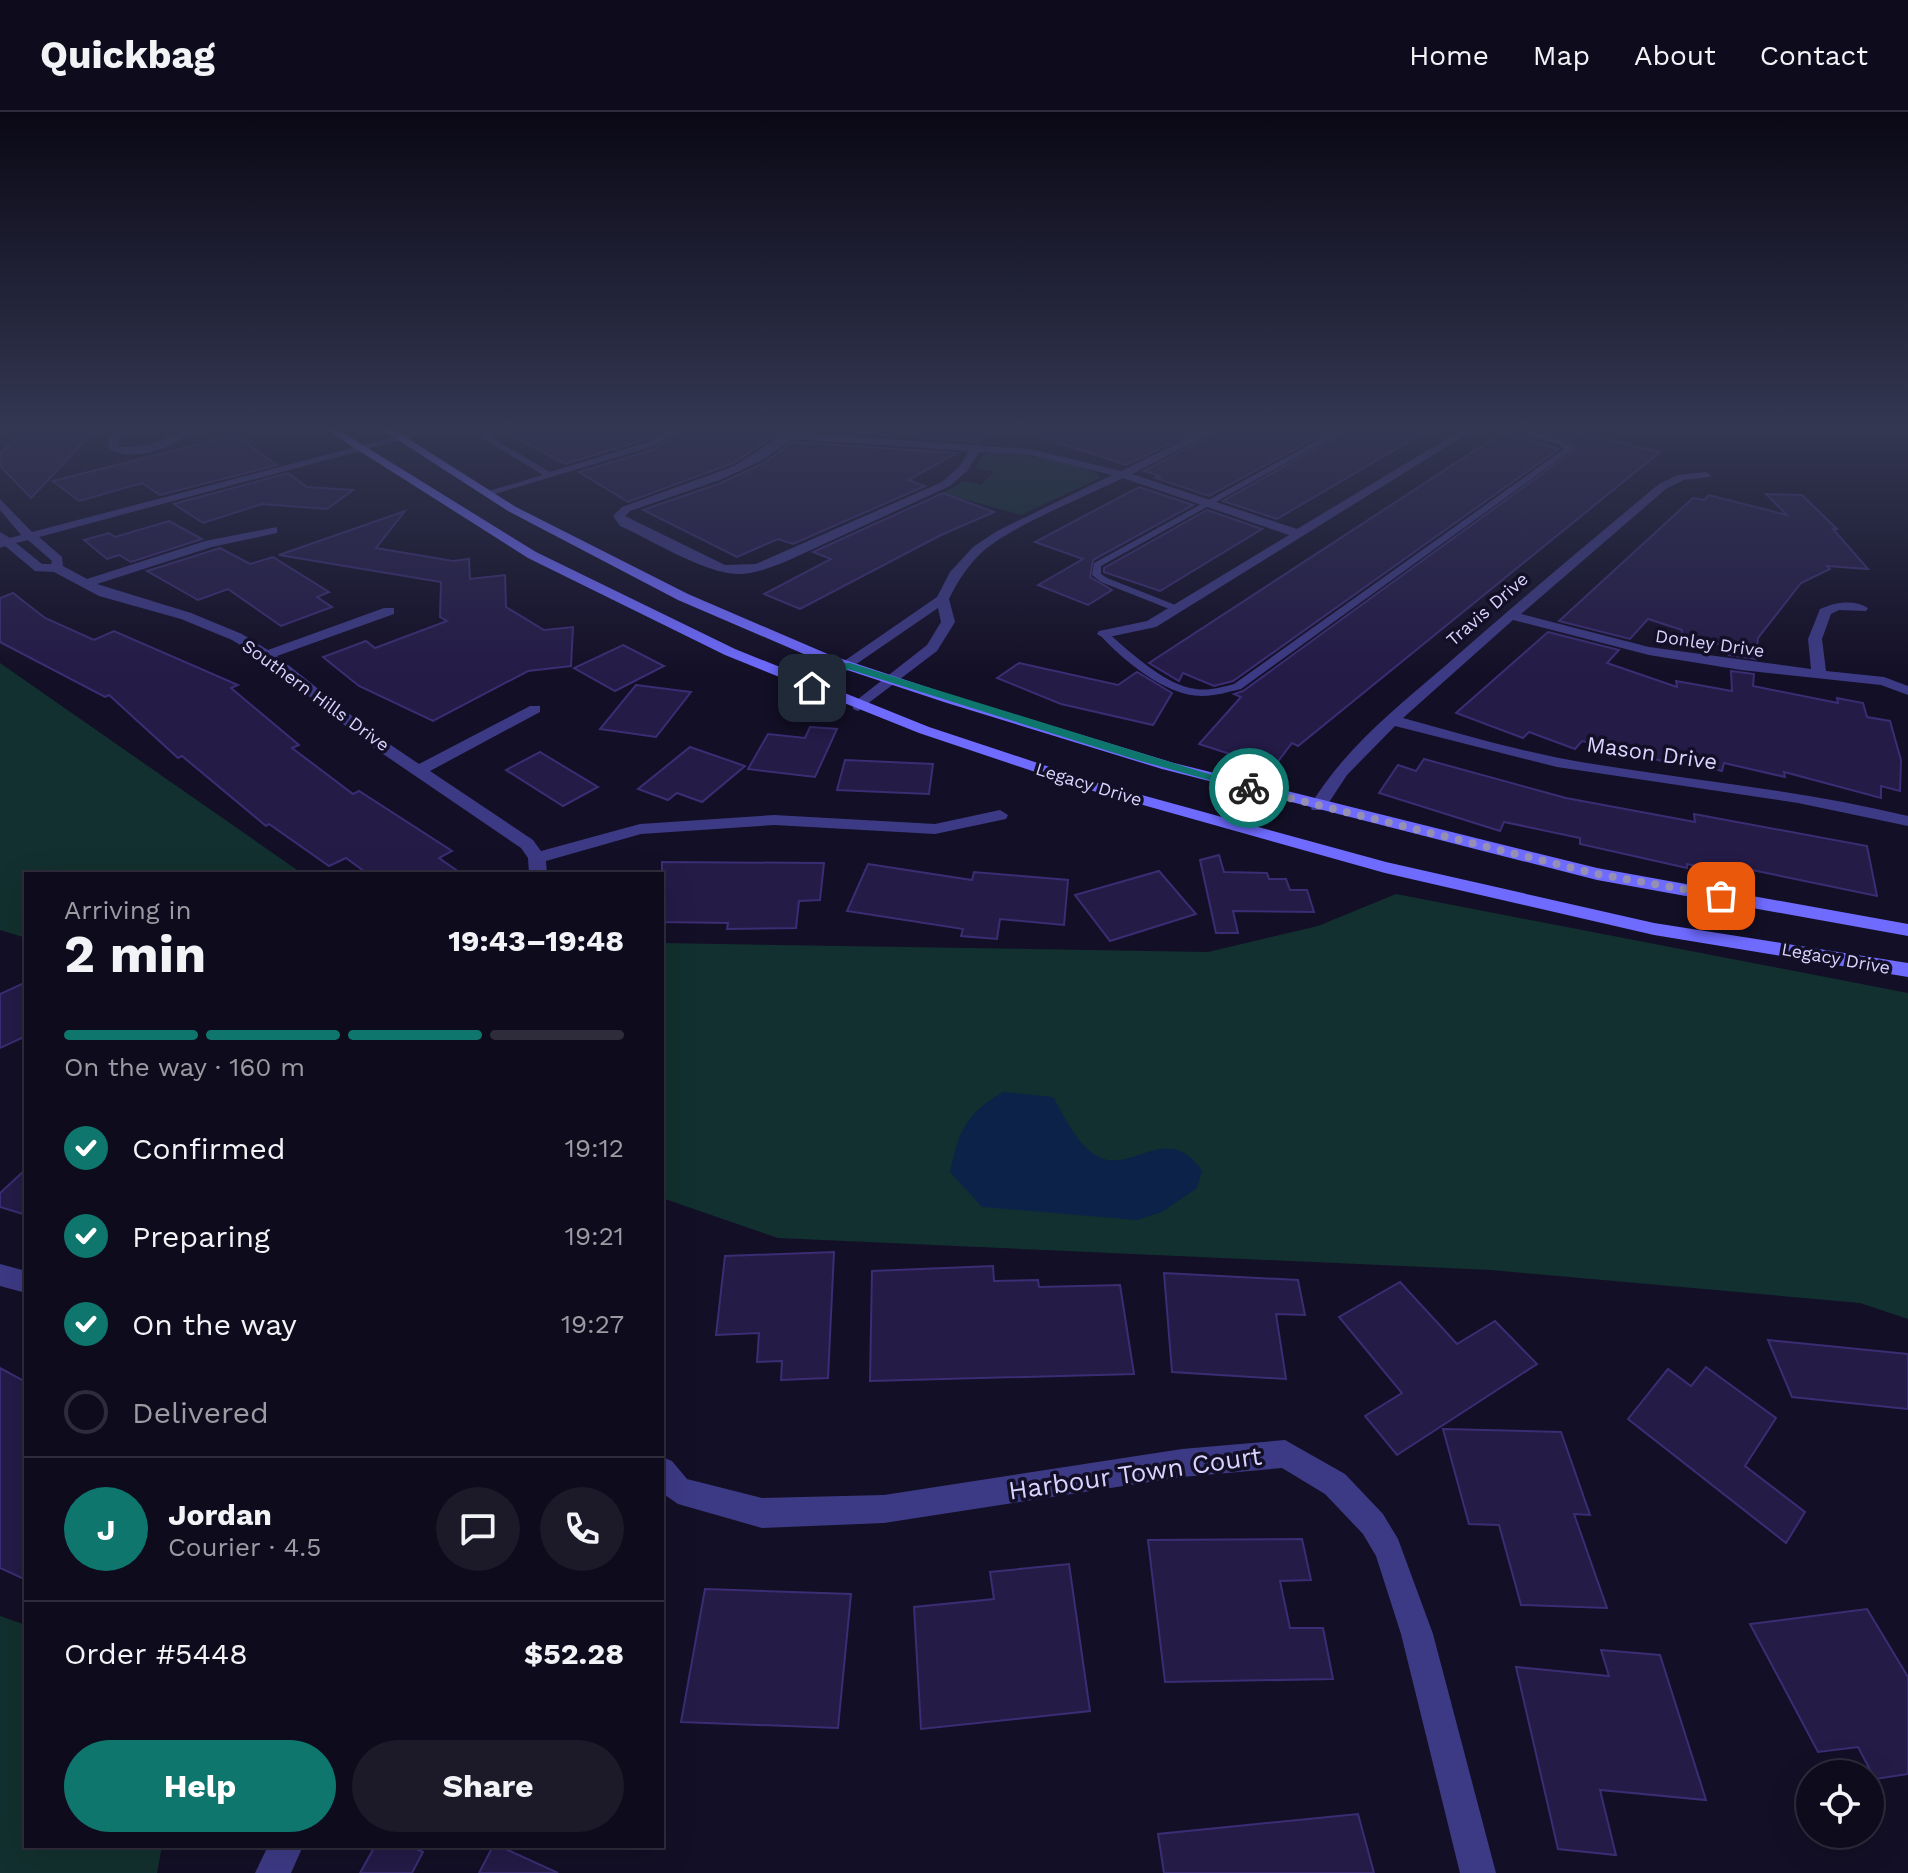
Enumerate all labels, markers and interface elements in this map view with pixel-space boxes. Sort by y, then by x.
text: Quickbag [40,33,215,77]
text: Home [1409,39,1489,72]
text: Map [1533,39,1590,72]
text: About [1634,39,1716,72]
text: Contact [1760,39,1868,72]
street label: Travis Drive [1442,568,1532,650]
street label: Donley Drive [1654,625,1766,661]
street label: Southern Hills Drive [238,635,394,755]
pin [778,654,846,722]
icon: home [790,666,834,710]
street label: Mason Drive [1585,731,1719,775]
courier [1209,748,1289,828]
street label: Legacy Drive [1033,758,1145,810]
icon: bike [1227,766,1271,810]
pin [1687,862,1755,930]
icon: bag [1699,874,1743,918]
text: Arriving in [64,895,192,925]
text: 19:43–19:48 [448,923,624,958]
text: 2 min [64,924,206,985]
street label: Legacy Drive [1780,938,1892,978]
text: On the way · 160 m [64,1052,305,1082]
icon: check [64,1126,108,1170]
text: Confirmed [132,1131,286,1166]
text: 19:12 [565,1133,624,1163]
icon: check [64,1214,108,1258]
text: Preparing [132,1219,270,1254]
text: 19:21 [565,1221,624,1251]
icon: check [64,1302,108,1346]
text: On the way [132,1307,297,1342]
text: 19:27 [561,1309,624,1339]
text: Delivered [132,1395,269,1430]
street label: Harbour Town Court [1007,1440,1264,1506]
button: chat [436,1487,520,1571]
button: phone [540,1487,624,1571]
text: Jordan [168,1497,272,1532]
text: J [97,1512,115,1547]
text: Courier · 4.5 [168,1532,321,1562]
text: Order #5448 [64,1636,248,1671]
text: $52.28 [524,1636,624,1671]
button: Help [64,1740,336,1832]
button: Share [352,1740,624,1832]
map controls [1796,1760,1884,1848]
button: locate [1796,1760,1884,1848]

